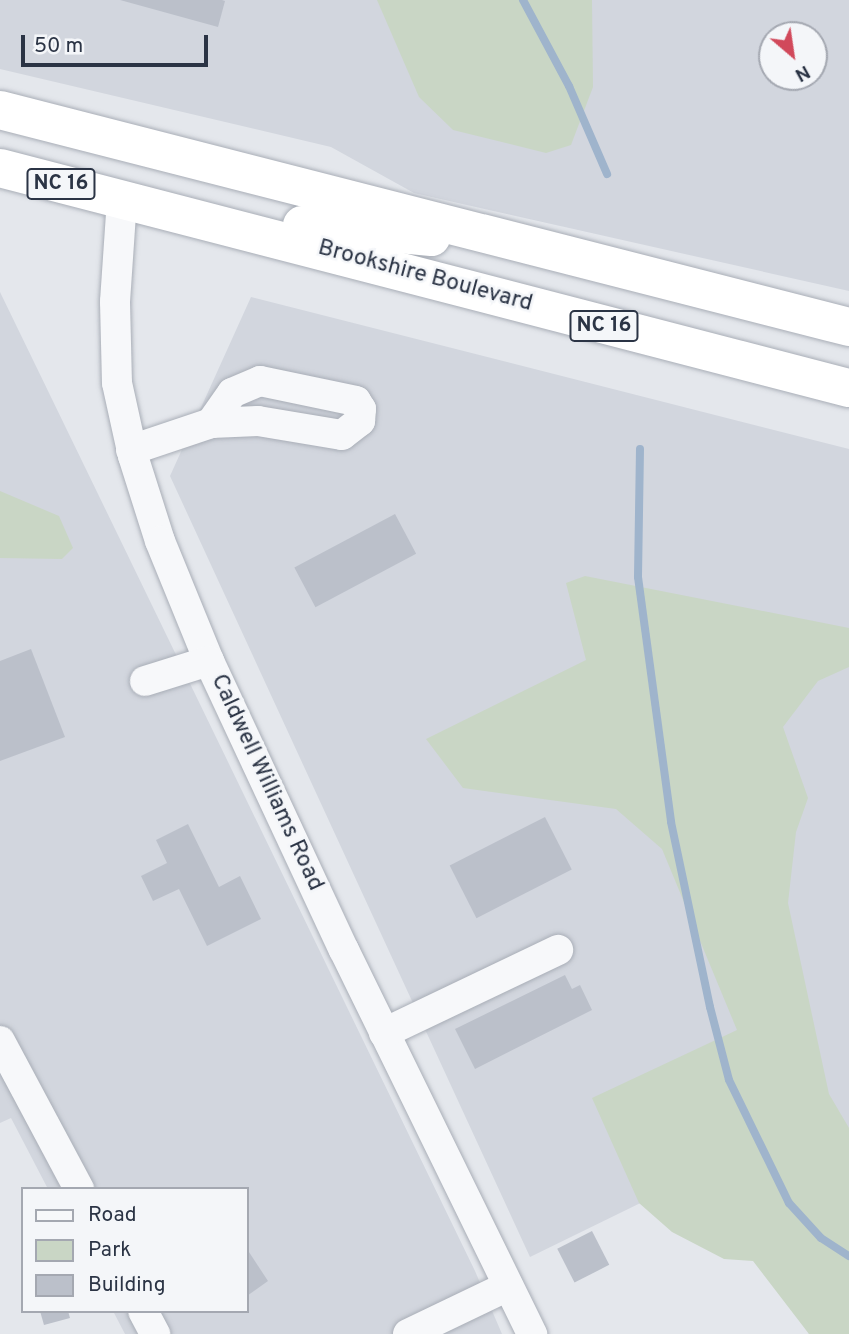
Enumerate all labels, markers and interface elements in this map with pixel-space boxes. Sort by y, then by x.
scale bar [24,21,212,65]
north arrow [758,21,828,91]
text: 50 m [34,33,83,60]
text: N [790,59,814,86]
road number: NC 16 [26,166,96,202]
street label: Brookshire Boulevard [315,235,535,319]
road number: NC 16 [569,308,639,344]
street label: Caldwell Williams Road [204,670,328,896]
legend [21,1187,248,1313]
text: Road [88,1202,137,1229]
text: Park [88,1237,131,1264]
text: Building [88,1272,166,1299]

